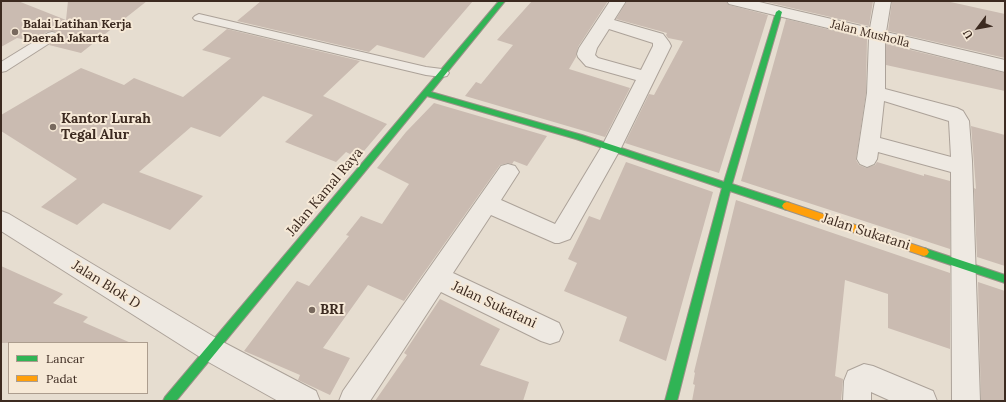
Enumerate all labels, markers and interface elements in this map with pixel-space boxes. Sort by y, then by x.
north arrow [958,8,998,48]
street label: Jalan Musholla [829,17,911,51]
place label: Balai Latihan Kerja Daerah Jakarta [23,18,132,46]
marker: Balai Latihan Kerja Daerah Jakarta [10,27,20,37]
text: U [960,27,976,42]
place label: Kantor Lurah Tegal Alur [61,111,151,144]
marker: Kantor Lurah Tegal Alur [48,122,58,132]
street label: Jalan Kamal Raya [283,144,367,240]
street label: Jalan Sukatani [820,210,912,254]
street label: Jalan Blok D [69,257,143,313]
street label: Jalan Sukatani [449,278,539,332]
place label: BRI [320,302,344,318]
marker: BRI [307,305,317,315]
legend [8,342,148,394]
text: Lancar [46,351,84,366]
text: Padat [46,371,77,386]

